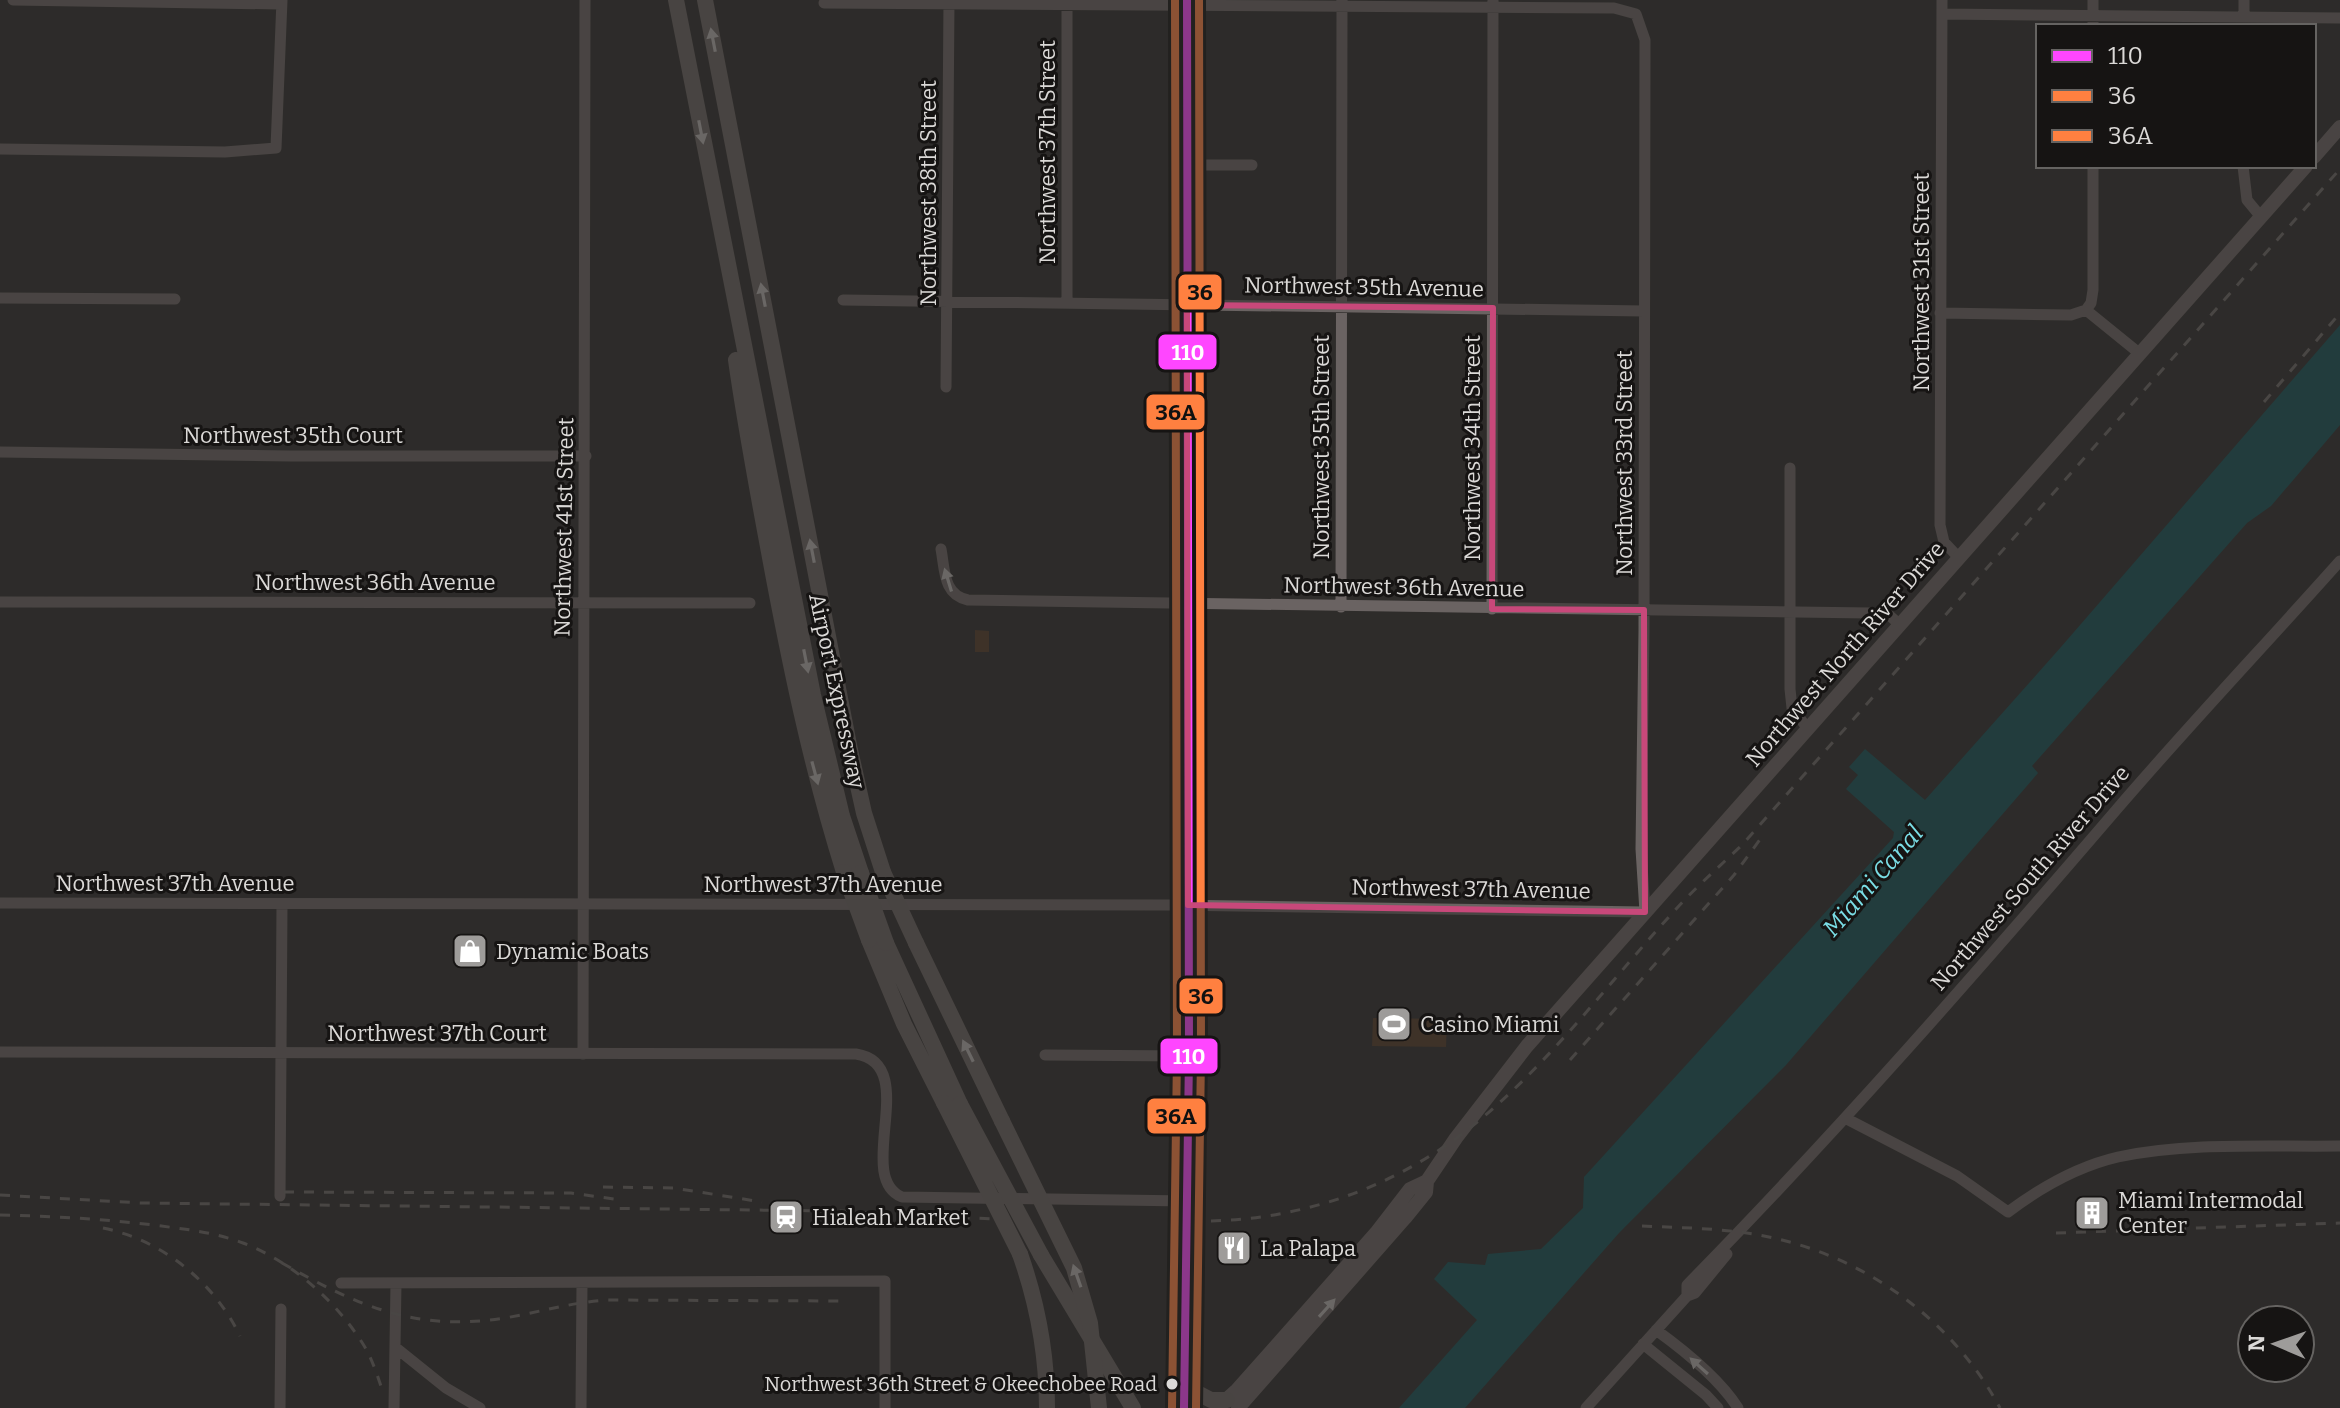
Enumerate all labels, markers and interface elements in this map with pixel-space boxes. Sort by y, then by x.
legend [2036,24,2316,168]
one-way arrow [706,27,718,52]
street label: Northwest 37th Street [1034,40,1061,264]
text: 110 [2108,42,2143,70]
street label: Northwest 38th Street [915,80,942,306]
text: 36 [2108,82,2136,110]
one-way arrow [696,119,708,144]
text: 36A [2108,122,2153,150]
street label: Northwest 31st Street [1908,173,1935,391]
street label: Northwest 35th Avenue [1244,271,1484,303]
line badge: 36 [1177,273,1223,311]
text: 36 [1187,279,1213,306]
one-way arrow [756,282,768,307]
line badge: 110 [1157,333,1218,371]
street label: Northwest 35th Street [1308,335,1335,559]
street label: Northwest 34th Street [1459,335,1486,561]
text: 110 [1172,339,1204,366]
street label: Northwest 33rd Street [1611,350,1638,576]
line badge: 36A [1145,393,1206,431]
text: 36A [1155,399,1197,426]
street label: Northwest 41st Street [549,417,579,637]
street label: Northwest 35th Court [183,422,403,449]
street label: Northwest North River Drive [1740,536,1950,772]
one-way arrow [805,538,817,563]
one-way arrow [941,568,954,592]
street label: Northwest 36th Avenue [254,569,496,596]
street label: Northwest 36th Avenue [1283,571,1525,603]
street label: Airport Expressway [803,591,871,792]
one-way arrow [800,649,813,674]
one-way arrow [809,760,821,785]
street label: Northwest South River Drive [1925,760,2135,996]
water label: Miami Canal [1817,820,1929,942]
street label: Northwest 37th Avenue [55,870,295,897]
street label: Northwest 37th Avenue [703,871,943,898]
street label: Northwest 37th Avenue [1351,873,1591,905]
shop icon: Dynamic Boats [451,932,489,970]
place label: Dynamic Boats [496,938,649,965]
line badge: 36 [1178,977,1224,1015]
text: 36 [1188,983,1214,1010]
sports icon: Casino Miami [1375,1005,1413,1043]
place label: Casino Miami [1420,1011,1560,1038]
street label: Northwest 37th Court [327,1020,547,1047]
line badge: 110 [1159,1037,1219,1075]
one-way arrow [961,1039,975,1062]
text: 110 [1173,1043,1205,1070]
line badge: 36A [1146,1097,1207,1135]
text: 36A [1155,1103,1197,1130]
place label: Miami Intermodal Center [2118,1187,2303,1239]
building icon: Miami Intermodal Center [2073,1194,2111,1232]
station icon: Hialeah Market [767,1198,805,1236]
place label: Hialeah Market [812,1204,969,1231]
restaurant icon: La Palapa [1215,1229,1253,1267]
place label: La Palapa [1260,1235,1356,1262]
one-way arrow [1070,1264,1082,1288]
one-way arrow [1317,1298,1335,1317]
north arrow [2236,1304,2316,1384]
text: N [2243,1334,2270,1352]
one-way arrow [1690,1358,1709,1376]
place label: Northwest 36th Street & Okeechobee Road [764,1372,1157,1396]
marker: Northwest 36th Street & Okeechobee Road [1164,1376,1180,1392]

